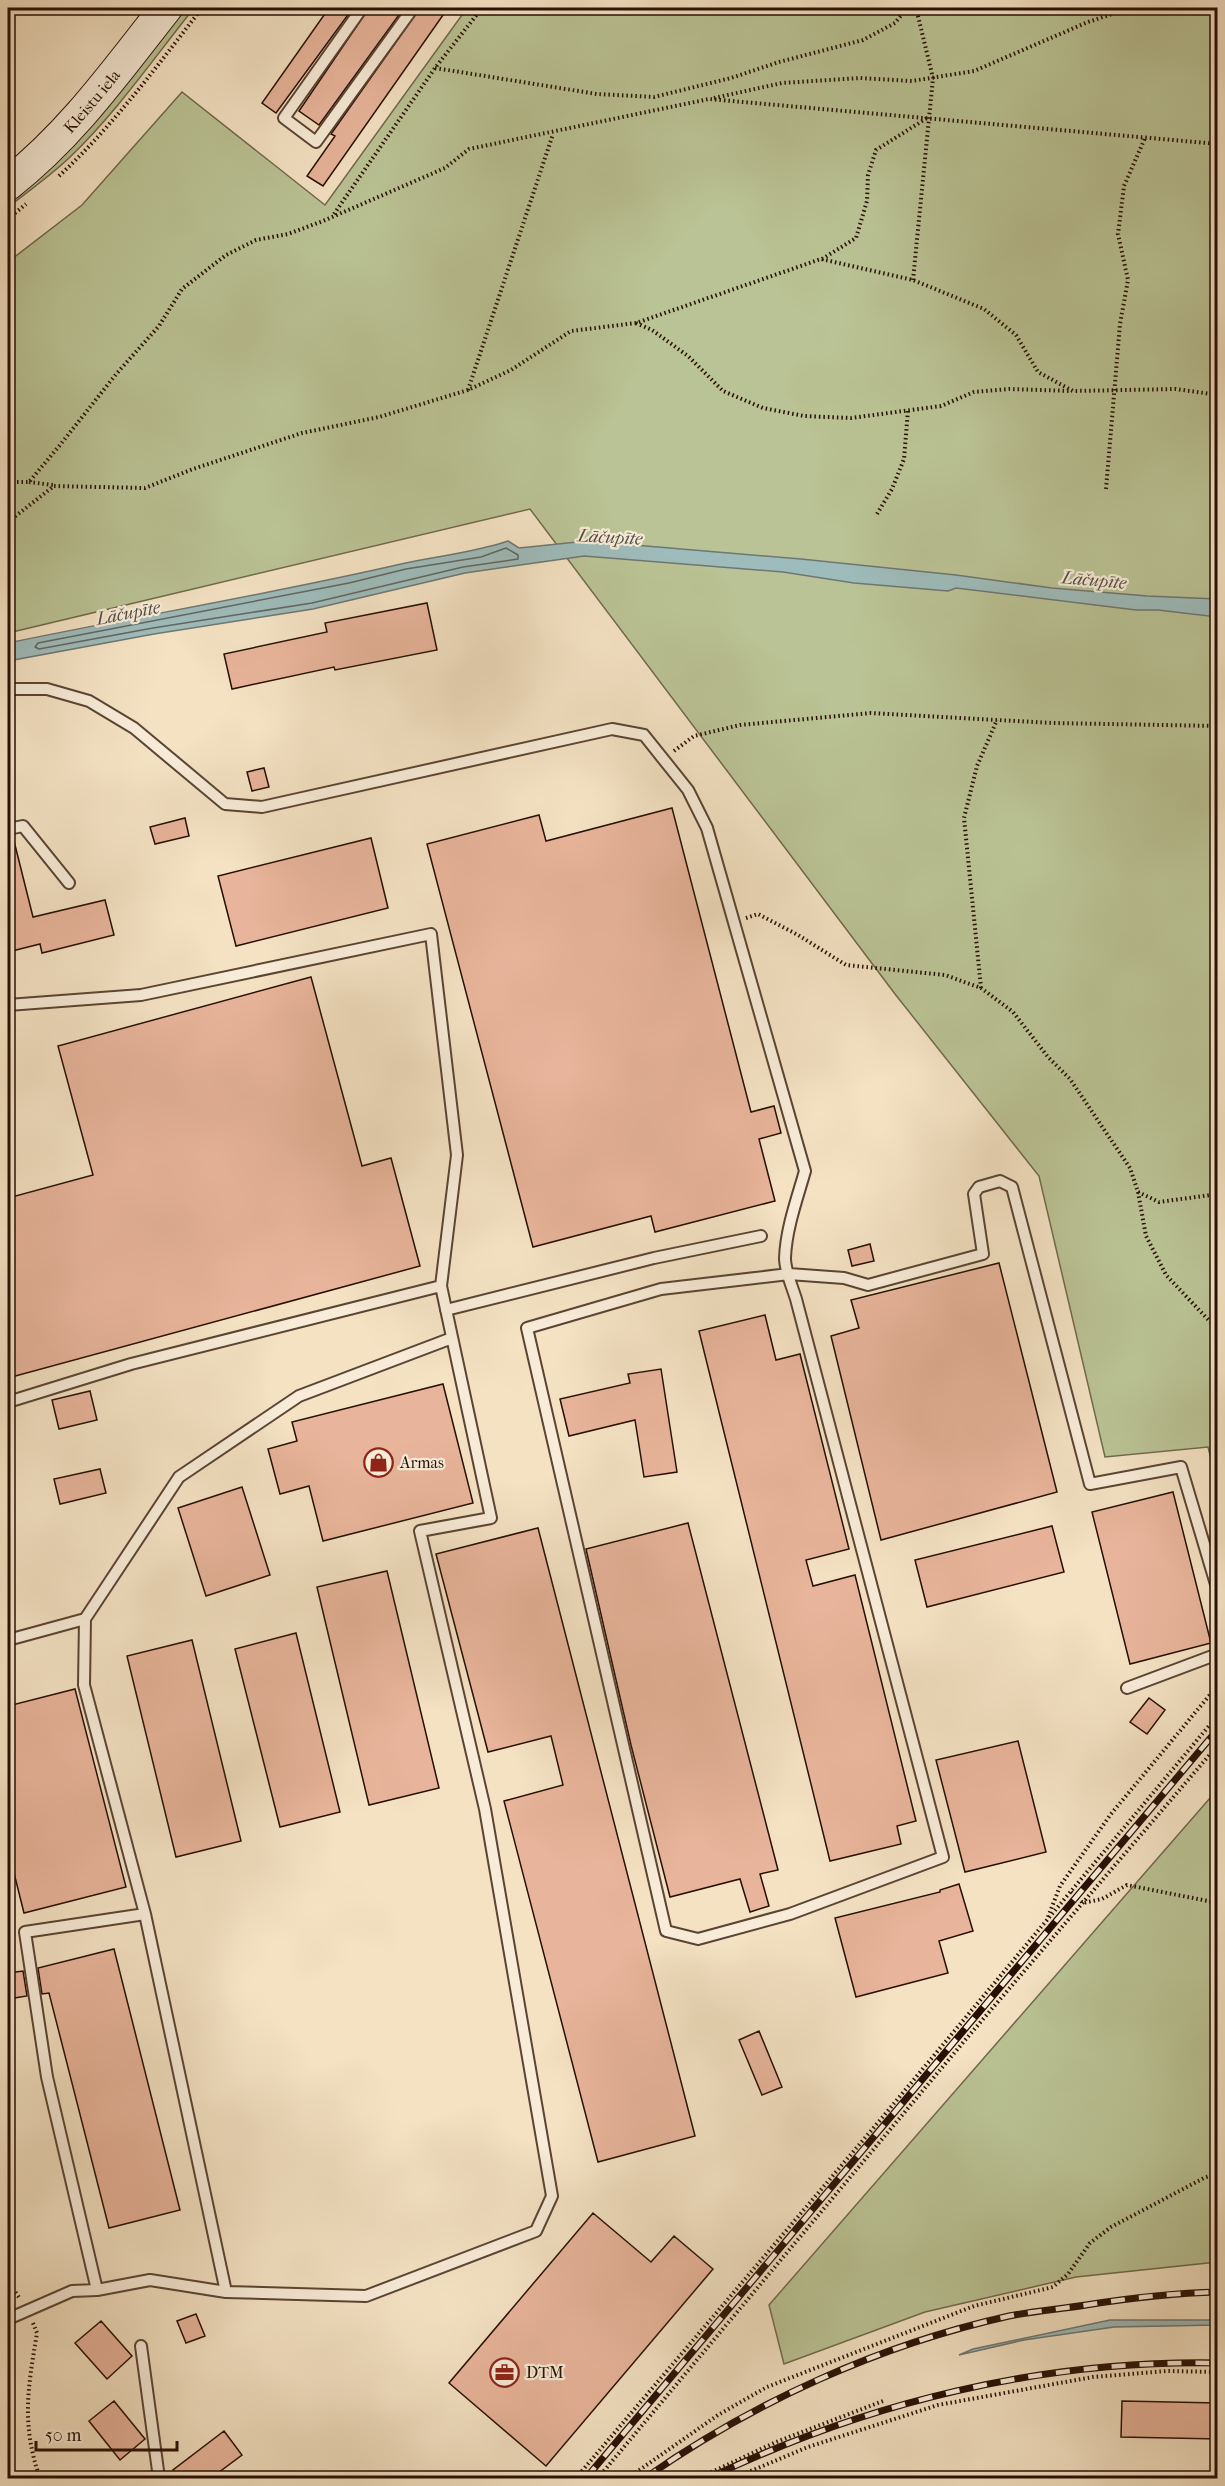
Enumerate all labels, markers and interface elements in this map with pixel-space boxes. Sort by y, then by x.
street label: Kleistu iela [60,65,124,137]
water label: Lāčupīte [575,525,644,550]
water label: Lāčupīte [1059,567,1128,594]
water label: Lāčupīte [92,597,163,630]
shop icon: Armas [363,1446,395,1478]
place label: Armas [399,1453,444,1472]
office icon: DTM [489,2356,521,2388]
place label: DTM [526,2363,564,2382]
scale bar [36,2414,177,2452]
text: 50 m [45,2425,82,2446]

